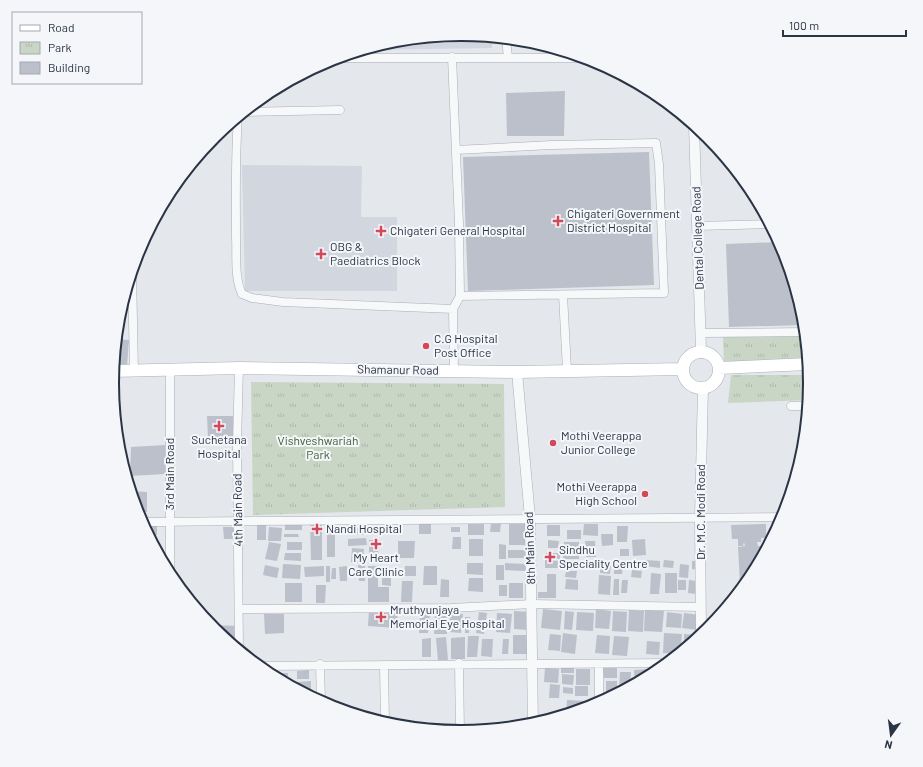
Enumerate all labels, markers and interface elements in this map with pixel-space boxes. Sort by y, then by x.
legend [12,12,142,84]
scale bar [783,12,906,38]
text: 100 m [789,18,819,32]
text: Road [48,20,75,34]
text: Park [48,40,72,54]
text: Building [48,60,90,74]
street label: Dental College Road [688,186,706,290]
place label: Chigateri Government District Hospital [567,206,680,234]
marker: Chigateri Government District Hospital [552,215,564,227]
place label: Chigateri General Hospital [390,223,525,237]
marker: Chigateri General Hospital [375,225,387,237]
place label: OBG & Paediatrics Block [330,239,421,267]
marker: OBG & Paediatrics Block [315,248,327,260]
place label: C.G Hospital Post Office [434,331,497,359]
marker: C.G Hospital Post Office [421,341,431,351]
street label: Shamanur Road [357,361,439,377]
marker: Suchetana Hospital [213,420,225,432]
place label: Mothi Veerappa Junior College [561,428,641,456]
place label: Suchetana Hospital [191,432,247,460]
park label: Vishveshwariah Park [278,433,358,461]
street label: 3rd Main Road [162,438,176,510]
marker: Mothi Veerappa Junior College [548,438,558,448]
street label: Dr. M.C. Modi Road [693,464,707,560]
street label: 4th Main Road [229,473,245,547]
place label: Mothi Veerappa High School [557,479,637,507]
marker: Mothi Veerappa High School [640,489,650,499]
street label: 8th Main Road [521,511,537,585]
place label: Nandi Hospital [326,521,402,535]
marker: Nandi Hospital [311,523,323,535]
marker: My Heart Care Clinic [370,538,382,550]
place label: Sindhu Speciality Centre [559,542,648,570]
place label: My Heart Care Clinic [348,550,404,578]
marker: Sindhu Speciality Centre [544,551,556,563]
place label: Mruthyunjaya Memorial Eye Hospital [390,602,505,630]
marker: Mruthyunjaya Memorial Eye Hospital [375,611,387,623]
north arrow [871,715,911,755]
text: N [883,738,894,752]

